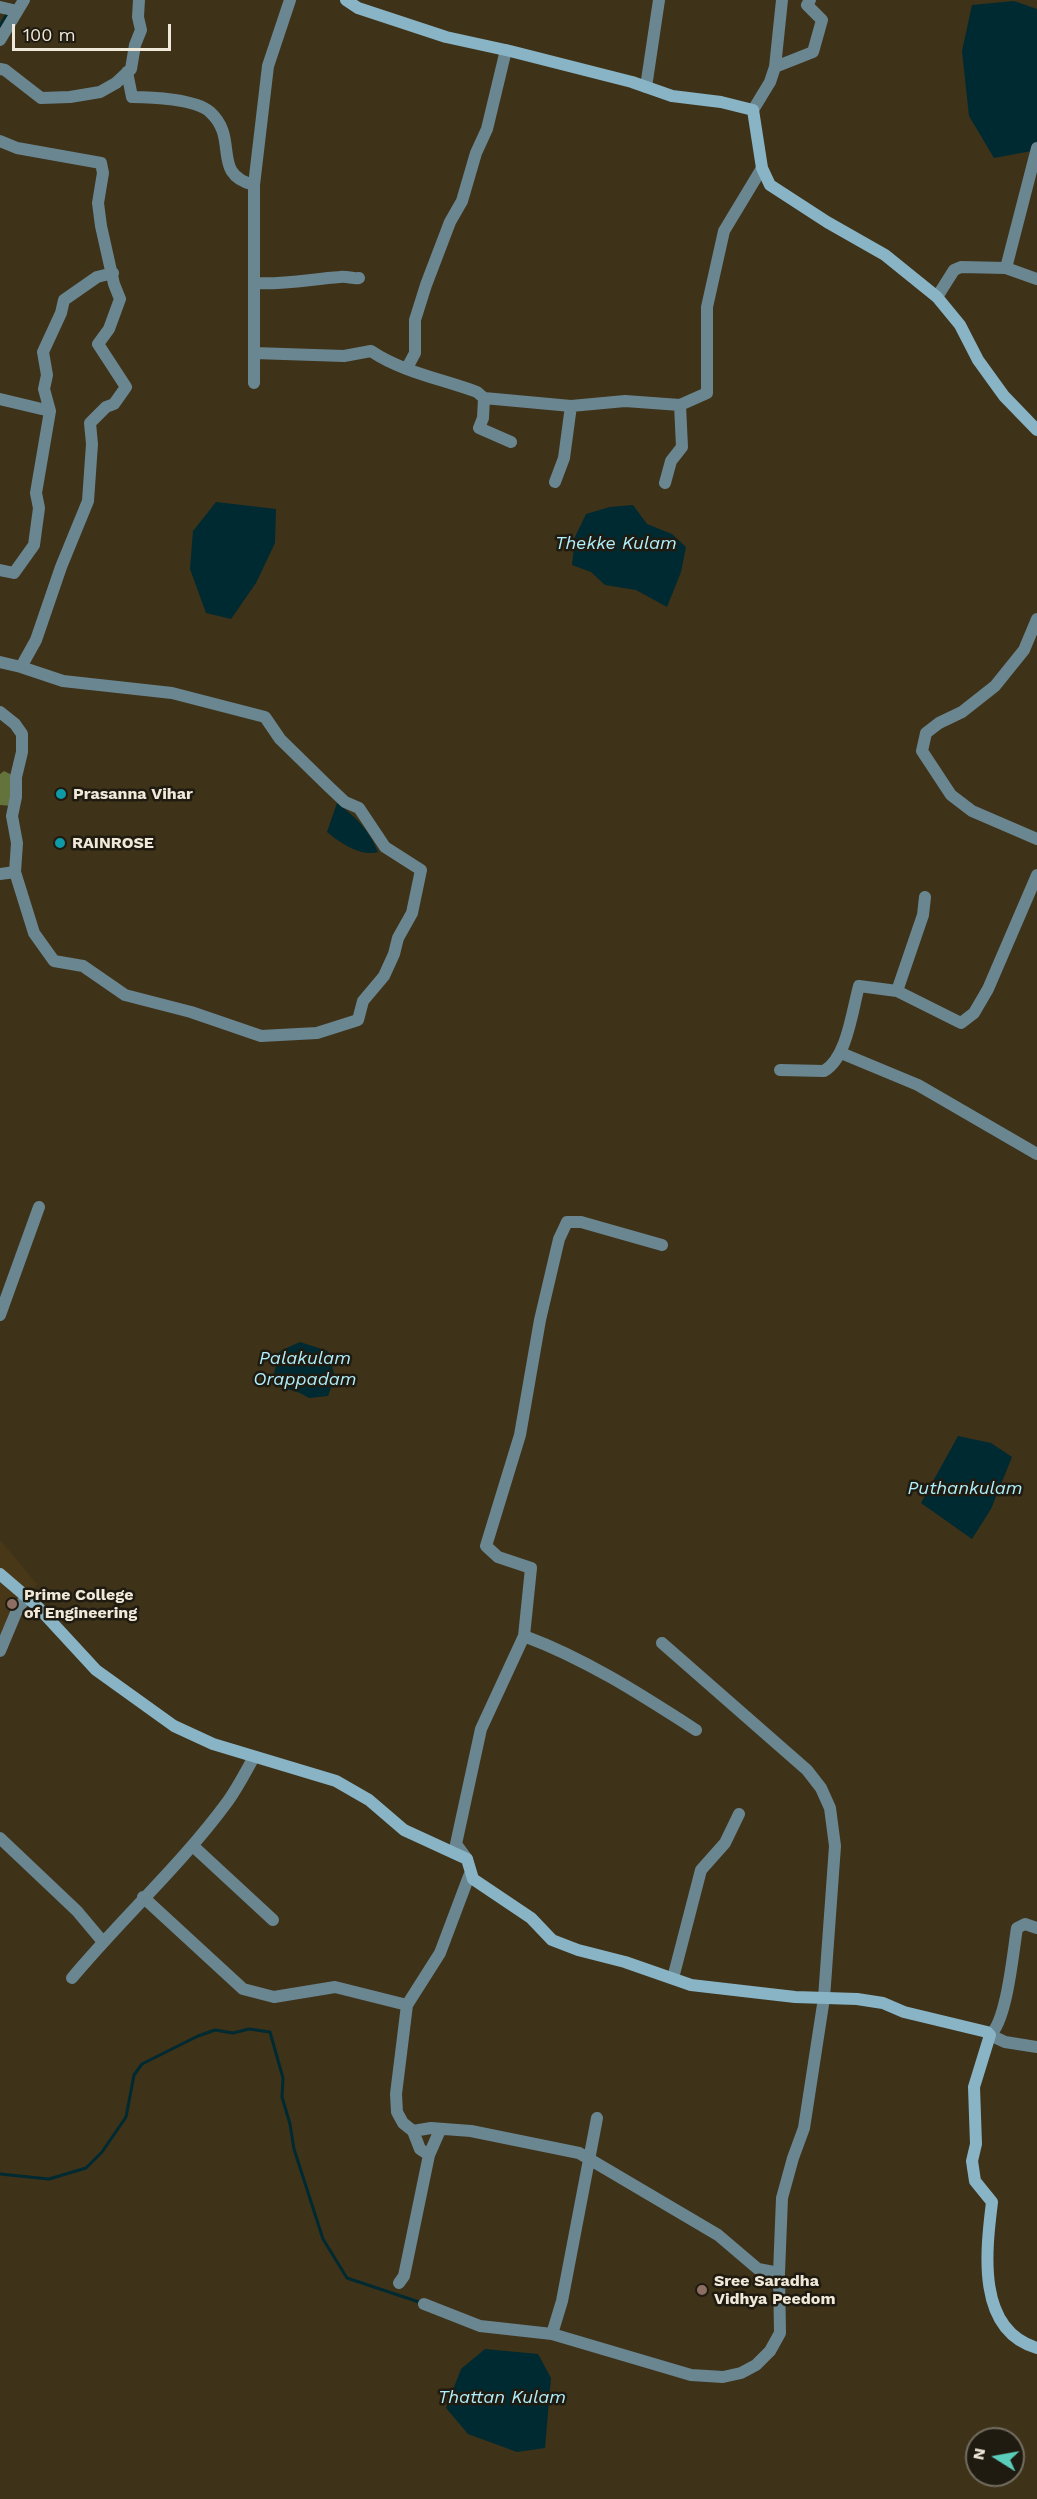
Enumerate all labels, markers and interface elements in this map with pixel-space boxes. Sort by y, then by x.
scale bar [15,12,174,50]
text: 100 m [23,24,76,45]
water label: Thekke Kulam [555,533,677,555]
place label: Prasanna Vihar [73,784,193,804]
marker: Prasanna Vihar [54,787,68,801]
place label: RAINROSE [72,833,154,853]
marker: RAINROSE [53,836,67,850]
water label: Palakulam Orappadam [253,1348,357,1390]
water label: Puthankulam [907,1478,1023,1500]
place label: Prime College of Engineering [24,1585,137,1623]
marker: Prime College of Engineering [5,1597,19,1611]
place label: Sree Saradha Vidhya Peedom [714,2271,836,2309]
marker: Sree Saradha Vidhya Peedom [695,2283,709,2297]
water label: Thattan Kulam [438,2387,566,2409]
north arrow [965,2427,1025,2487]
text: N [968,2446,989,2461]

